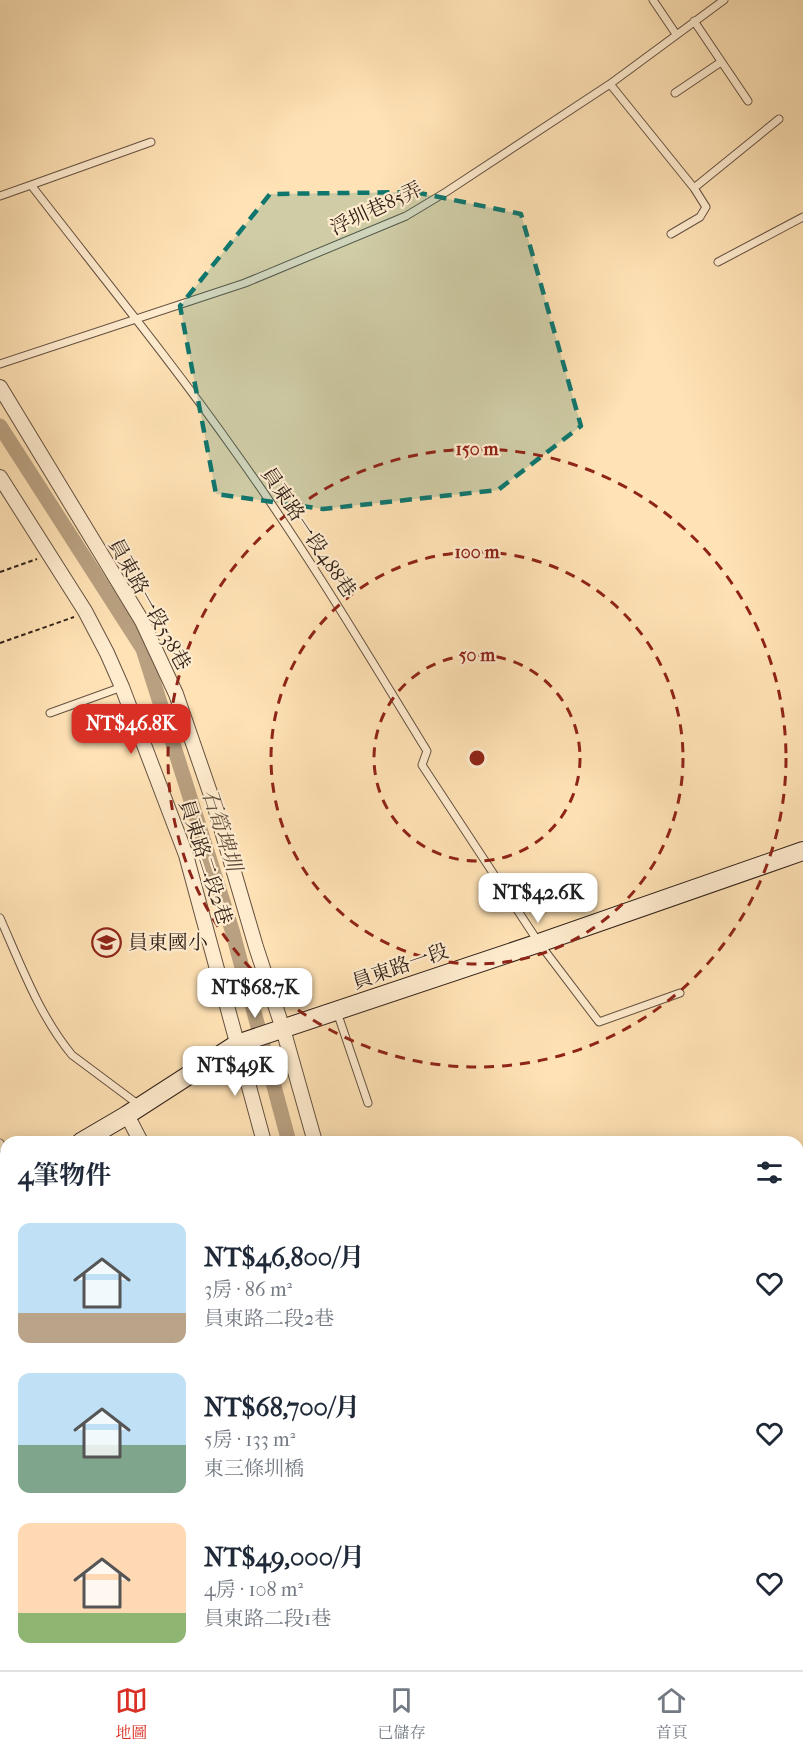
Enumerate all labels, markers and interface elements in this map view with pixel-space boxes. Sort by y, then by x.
street label: 浮圳巷85弄 [327,177,426,240]
text: 150 m [456,439,499,460]
street label: 員東路一段488巷 [257,463,361,602]
street label: 員東路一段538巷 [104,534,195,674]
text: 100 m [454,542,501,563]
text: 50 m [459,645,496,666]
pin: NT$46.8K [69,704,193,755]
text: NT$46.8K [86,712,176,735]
centre of rings [467,748,487,768]
water label: 石筍埤圳 [198,786,247,877]
street label: 員東路二段2巷 [174,797,237,928]
pin: NT$42.6K [476,873,600,924]
text: NT$42.6K [493,881,583,904]
school or university icon: 員東國小 [91,926,123,958]
place label: 員東國小 [128,931,208,954]
street label: 員東路一段 [349,939,451,994]
pin: NT$68.7K [193,968,317,1019]
text: NT$68.7K [211,976,299,999]
pin: NT$49K [186,1046,284,1097]
text: NT$49K [197,1054,273,1077]
icon: filters [753,1156,786,1189]
text: 4筆物件 [18,1160,111,1191]
text: NT$46,800/月 [204,1242,364,1273]
icon: home [66,1247,138,1319]
icon: heart [753,1267,786,1300]
text: 3房 · 86 m² [204,1278,292,1301]
text: 員東路二段2巷 [204,1307,334,1330]
text: NT$68,700/月 [204,1392,360,1423]
icon: home [66,1397,138,1469]
icon: heart [753,1417,786,1450]
text: 5房 · 133 m² [204,1428,295,1451]
text: 東三條圳橋 [204,1457,304,1480]
text: NT$49,000/月 [204,1542,365,1573]
icon: home [66,1547,138,1619]
icon: heart [753,1567,786,1600]
text: 4房 · 108 m² [204,1578,303,1601]
text: 員東路二段1巷 [204,1607,331,1630]
tab: 地圖 [115,1684,148,1743]
tab: 已儲存 [377,1684,426,1743]
tab: 首頁 [655,1684,688,1743]

